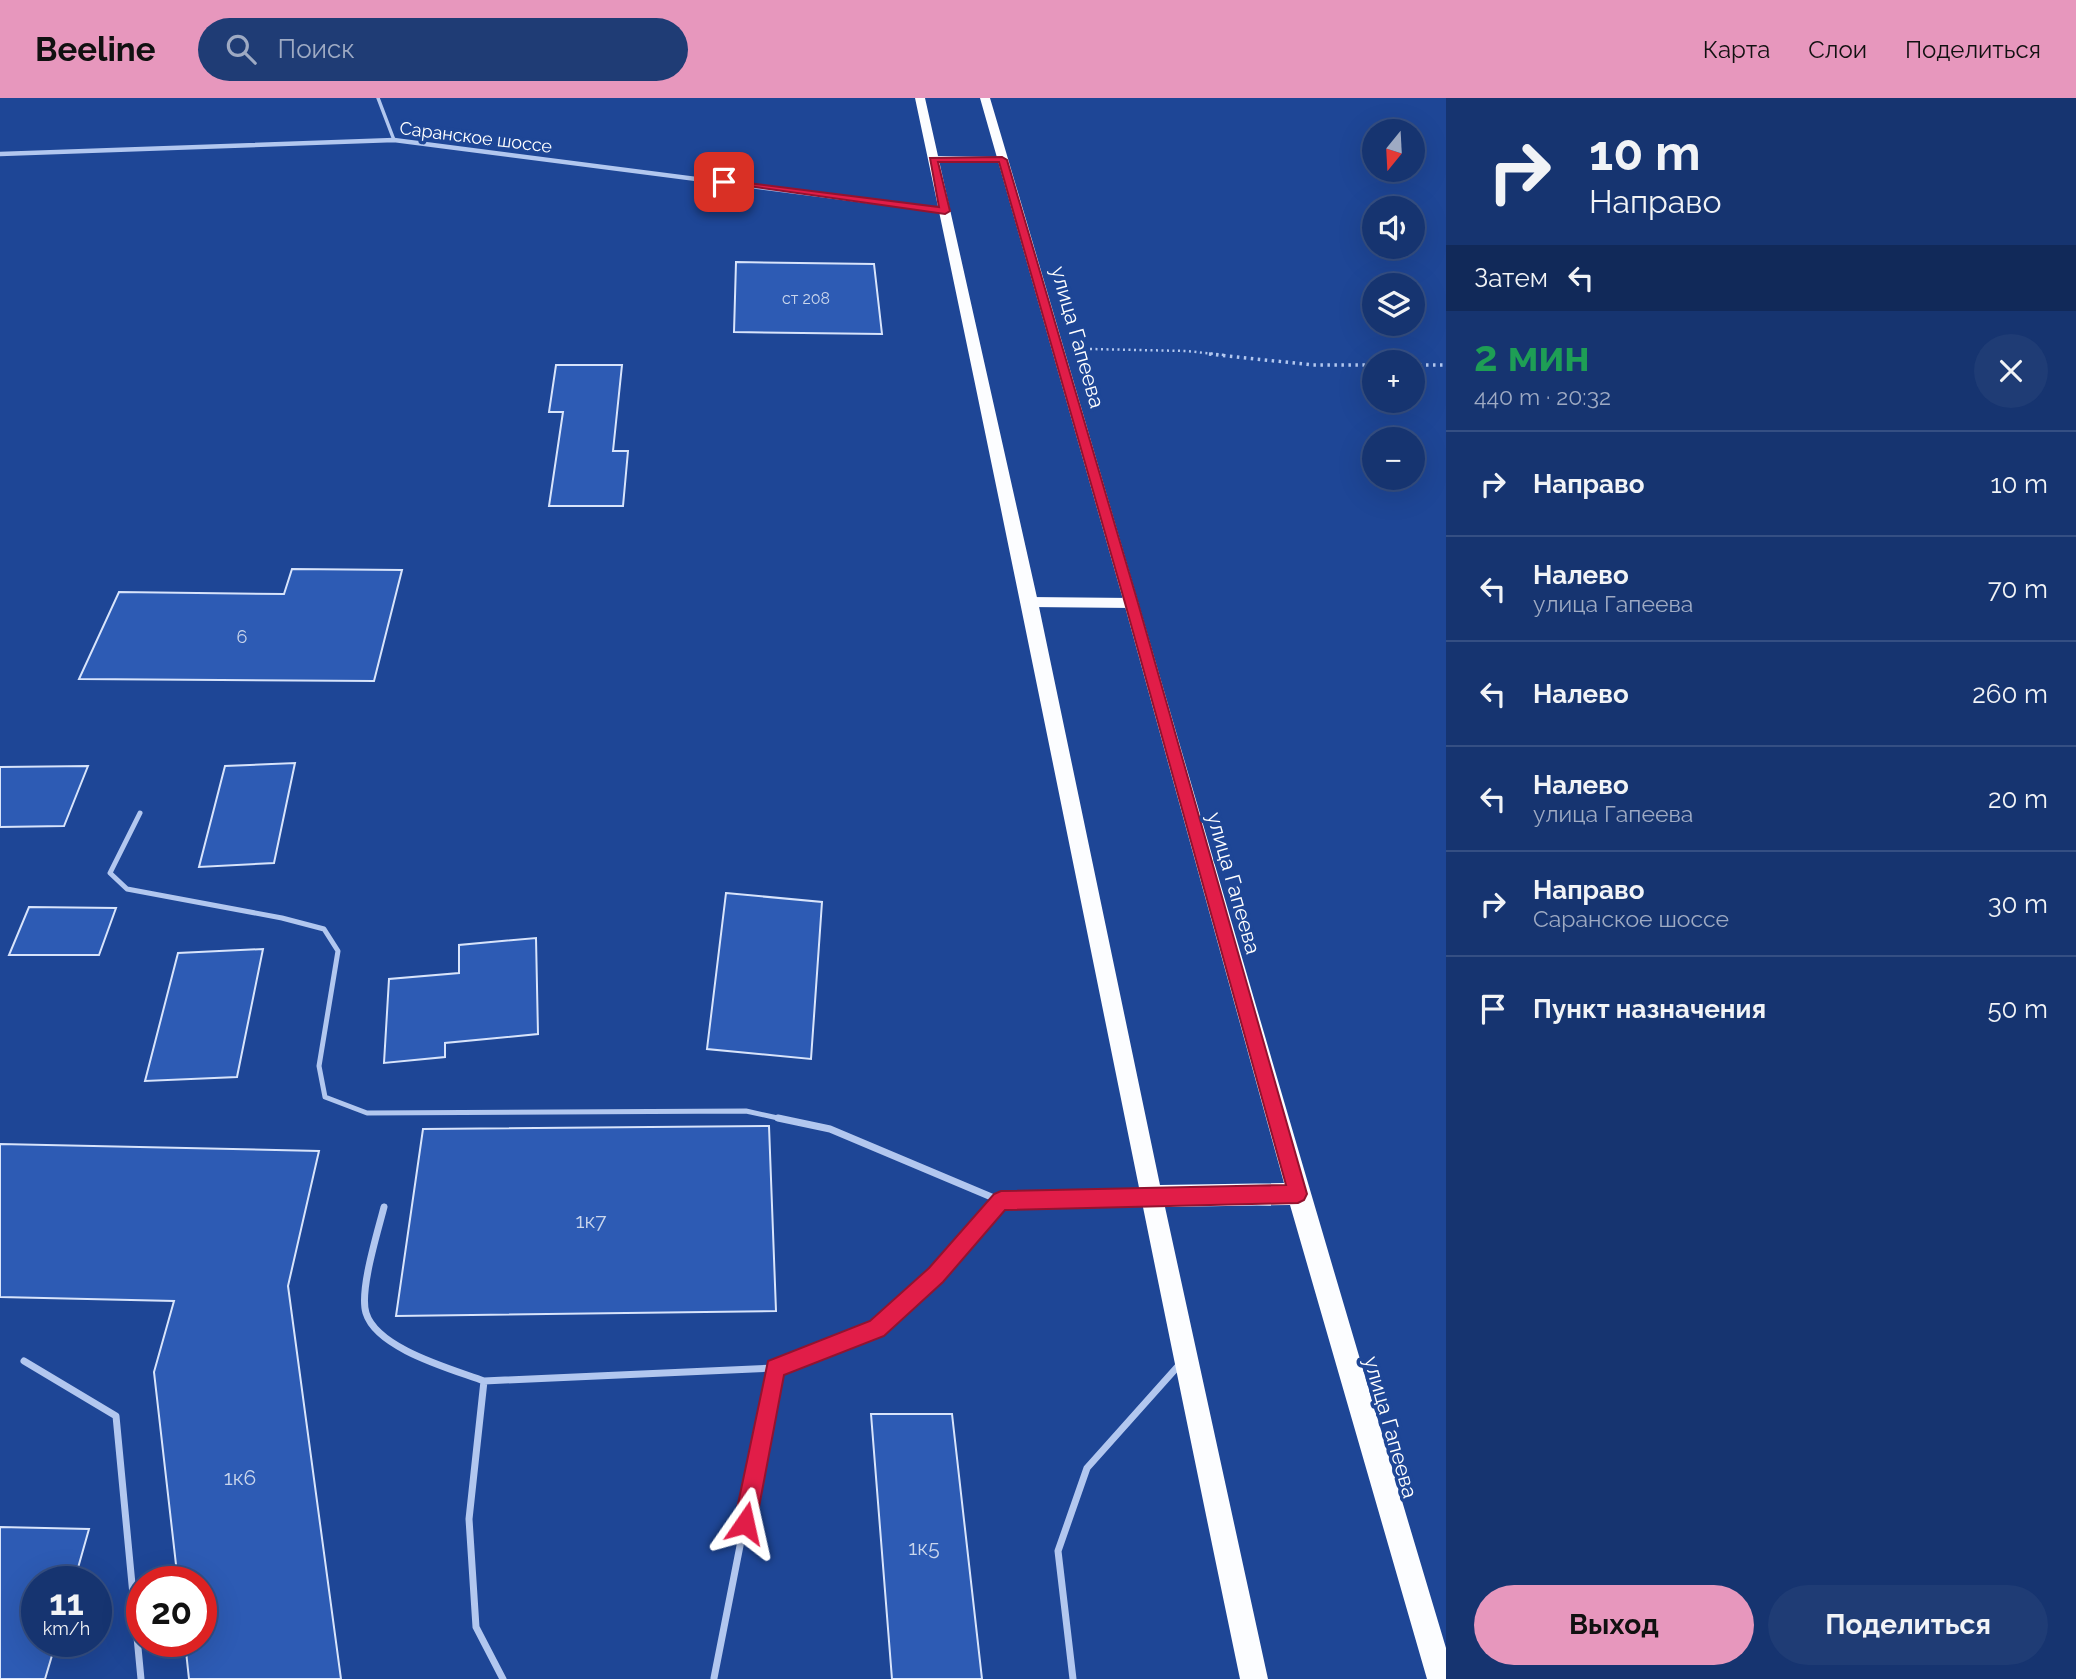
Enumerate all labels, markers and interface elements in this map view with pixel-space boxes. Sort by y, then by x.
search box [198,18,688,81]
text: Beeline [35,30,156,69]
icon: search [222,30,260,68]
text: Поиск [278,34,355,64]
text: Карта [1703,35,1770,64]
text: Слои [1808,35,1867,64]
text: Поделиться [1905,35,2041,64]
street label: Саранское шоссе [399,117,554,157]
north arrow [1362,119,1424,182]
map controls [1362,119,1425,490]
text: 10 m [1589,124,1701,181]
icon: right [1474,126,1565,217]
pin [694,152,754,212]
icon: arrive [705,163,743,201]
text: Направо [1589,183,1721,220]
button: sound [1362,196,1425,259]
icon: left [1562,259,1600,297]
street label: улица Гапеева [1046,263,1110,411]
text: Затем [1474,263,1548,293]
button: layers [1362,273,1425,336]
house number: ст 208 [782,289,830,308]
text: 2 мин [1474,332,1590,381]
button: close [1974,334,2048,408]
button: + [1362,350,1425,413]
text: 440 m · 20:32 [1474,383,1611,410]
button: − [1362,427,1425,490]
icon: right [1474,465,1512,503]
text: Направо [1533,469,1644,499]
text: 10 m [1990,469,2048,499]
text: Налево [1533,560,1629,590]
icon: left [1474,570,1512,608]
text: 70 m [1988,574,2048,604]
text: улица Гапеева [1533,590,1693,617]
house number: 6 [237,626,248,647]
icon: left [1474,675,1512,713]
text: Налево [1533,679,1629,709]
text: 260 m [1972,679,2048,709]
text: Налево [1533,770,1629,800]
icon: left [1474,780,1512,818]
text: 20 m [1988,784,2048,814]
text: улица Гапеева [1533,800,1693,827]
street label: улица Гапеева [1202,809,1266,957]
text: Направо [1533,875,1644,905]
icon: right [1474,885,1512,923]
text: 30 m [1988,889,2048,919]
text: Саранское шоссе [1533,905,1729,932]
icon: arrive [1474,990,1512,1028]
text: Пункт назначения [1533,994,1766,1024]
text: 50 m [1987,994,2048,1024]
house number: 1к7 [575,1208,607,1233]
street label: улица Гапеева [1359,1353,1423,1501]
house number: 1к6 [224,1465,256,1490]
position arrow [708,1486,782,1560]
house number: 1к5 [908,1535,940,1560]
speed limit sign: 20 [126,1566,217,1657]
text: 11 [49,1582,84,1623]
button: Выход [1474,1585,1754,1665]
button: Поделиться [1768,1585,2048,1665]
text: km/h [43,1618,90,1639]

